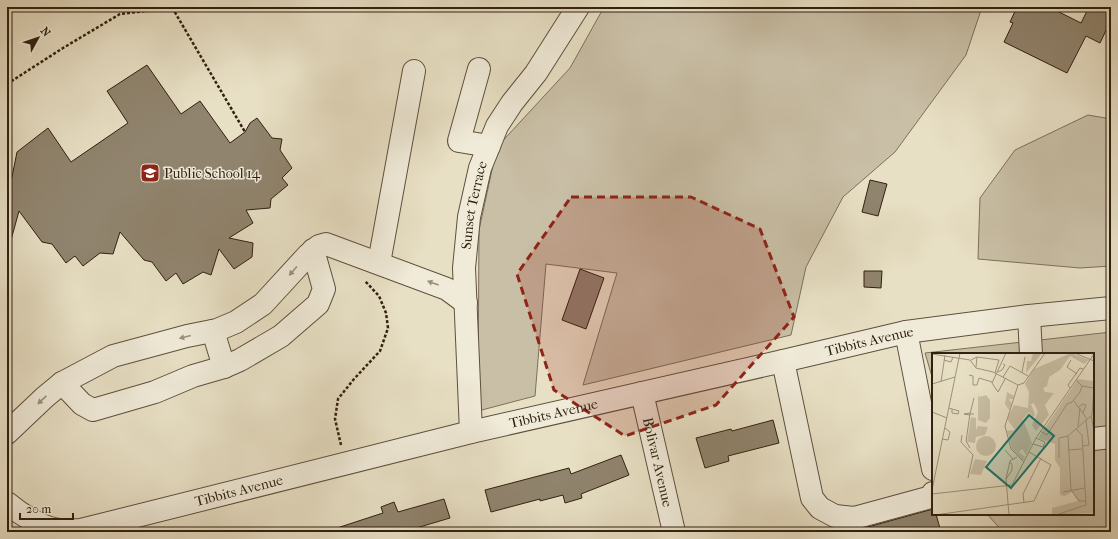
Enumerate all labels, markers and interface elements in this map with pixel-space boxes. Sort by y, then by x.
north arrow [18,18,58,58]
text: N [38,25,53,40]
street label: Sunset Terrace [458,158,491,250]
school or university icon: Public School 14 [139,162,161,184]
place label: Public School 14 [164,165,261,182]
one-way arrow [288,266,297,277]
one-way arrow [426,280,438,286]
street label: Tibbits Avenue [824,323,915,360]
one-way arrow [179,334,191,340]
inset map [932,353,1094,515]
one-way arrow [37,395,47,404]
street label: Tibbits Avenue [508,395,600,432]
street label: Bolivar Avenue [639,416,676,509]
street label: Tibbits Avenue [193,472,285,510]
scale bar [20,495,73,521]
text: 20 m [26,502,51,516]

